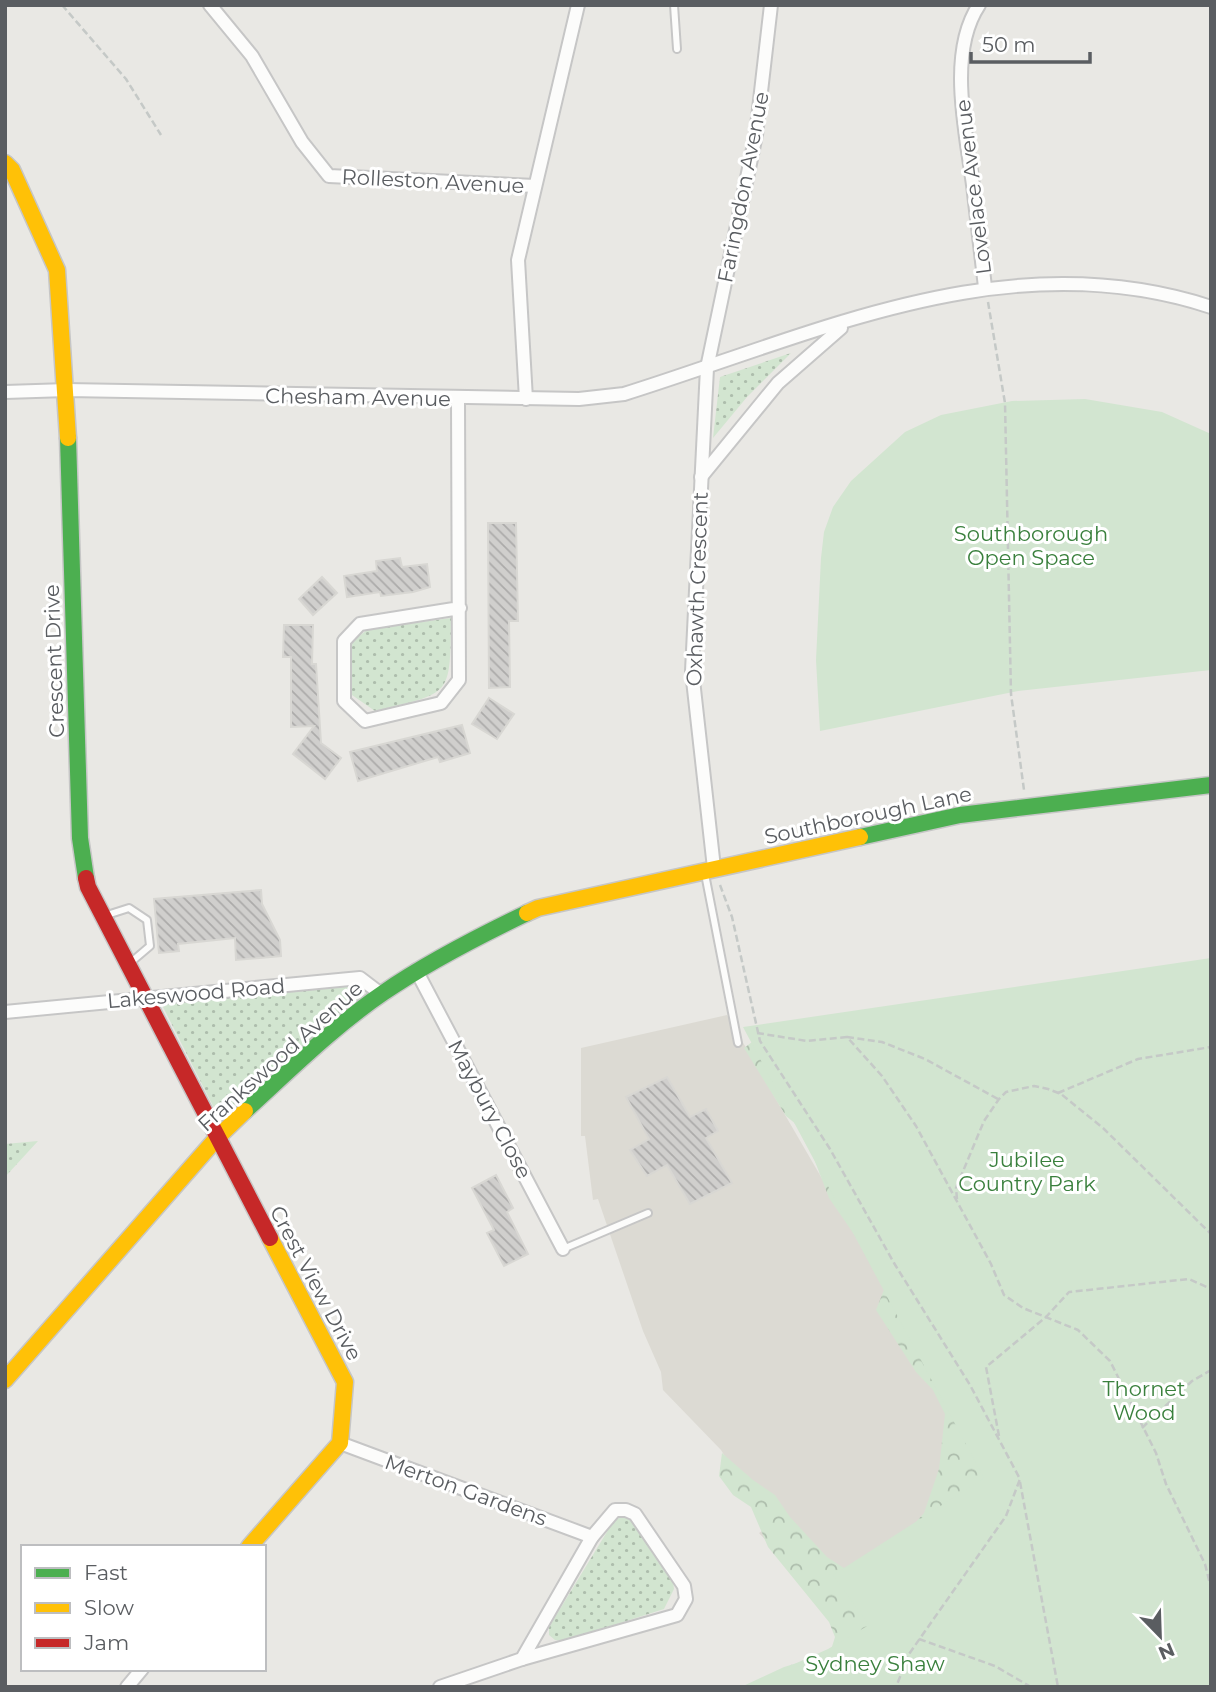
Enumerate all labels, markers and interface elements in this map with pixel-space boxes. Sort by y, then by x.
scale bar [971,21,1090,65]
text: 50 m [982,32,1036,57]
street label: Faringdon Avenue [712,89,774,285]
street label: Lovelace Avenue [950,98,996,276]
street label: Rolleston Avenue [341,164,525,198]
street label: Chesham Avenue [265,383,451,411]
street label: Oxhawth Crescent [681,491,713,687]
park label: Southborough Open Space [954,521,1108,570]
street label: Crescent Drive [39,584,69,738]
street label: Southborough Lane [762,781,974,849]
street label: Lakeswood Road [106,973,286,1013]
street label: Frankswood Avenue [193,975,367,1137]
street label: Maybury Close [443,1035,537,1183]
park label: Jubilee Country Park [958,1147,1096,1196]
street label: Crest View Drive [265,1201,367,1365]
park label: Thornet Wood [1102,1376,1186,1425]
street label: Merton Gardens [382,1449,550,1531]
legend [21,1545,266,1671]
text: Fast [84,1560,128,1585]
text: Slow [84,1595,134,1620]
north arrow [1125,1601,1195,1671]
text: Jam [83,1630,129,1655]
text: N [1155,1638,1178,1665]
park label: Sydney Shaw [805,1651,945,1676]

